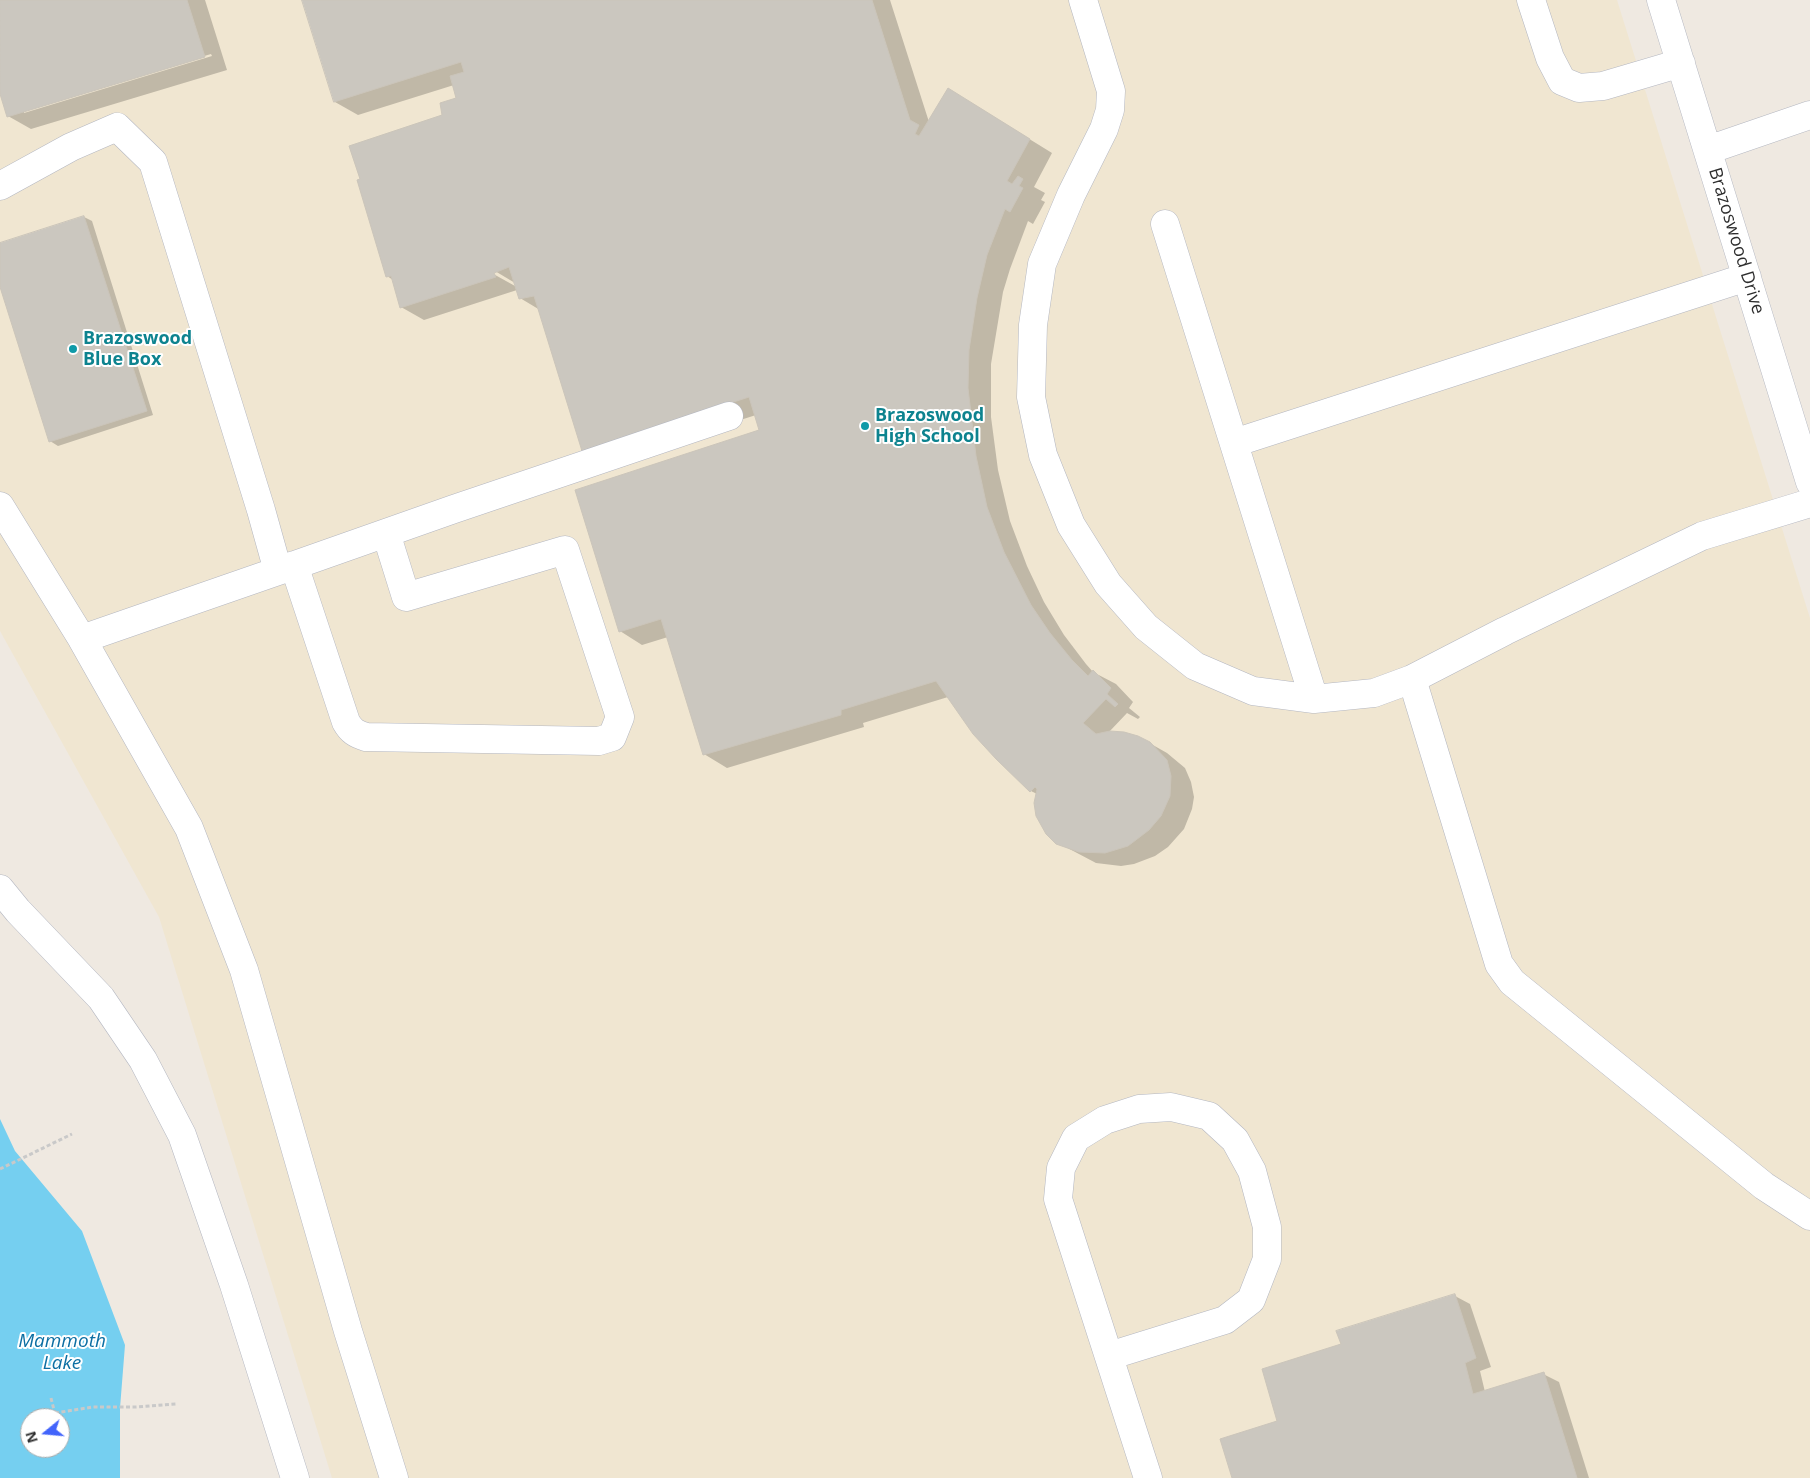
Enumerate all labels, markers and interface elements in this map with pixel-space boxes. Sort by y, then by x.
street label: Brazoswood Drive [1703,165,1769,317]
place label: Brazoswood Blue Box [83,328,192,370]
marker: Brazoswood Blue Box [67,343,79,355]
place label: Brazoswood High School [875,405,984,448]
marker: Brazoswood High School [859,420,871,432]
water label: Mammoth Lake [18,1331,106,1375]
north arrow [20,1408,70,1458]
text: N [20,1429,42,1445]

